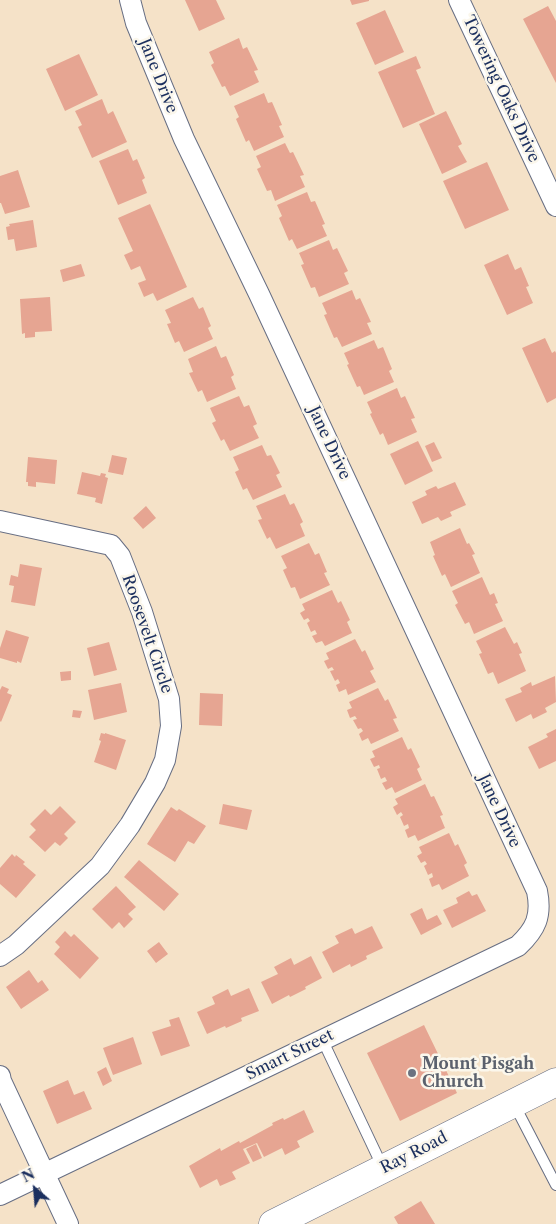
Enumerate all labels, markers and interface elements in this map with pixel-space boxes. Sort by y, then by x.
street label: Towering Oaks Drive [459,13,543,165]
street label: Jane Drive [134,36,182,116]
street label: Jane Drive [304,403,354,483]
street label: Roosevelt Circle [118,572,176,696]
street label: Jane Drive [474,771,524,851]
street label: Smart Street [243,1026,337,1084]
place label: Mount Pisgah Church [422,1054,534,1092]
marker: Mount Pisgah Church [406,1067,418,1079]
street label: Ray Road [377,1128,451,1178]
north arrow [10,1164,60,1214]
text: N [19,1165,38,1186]

